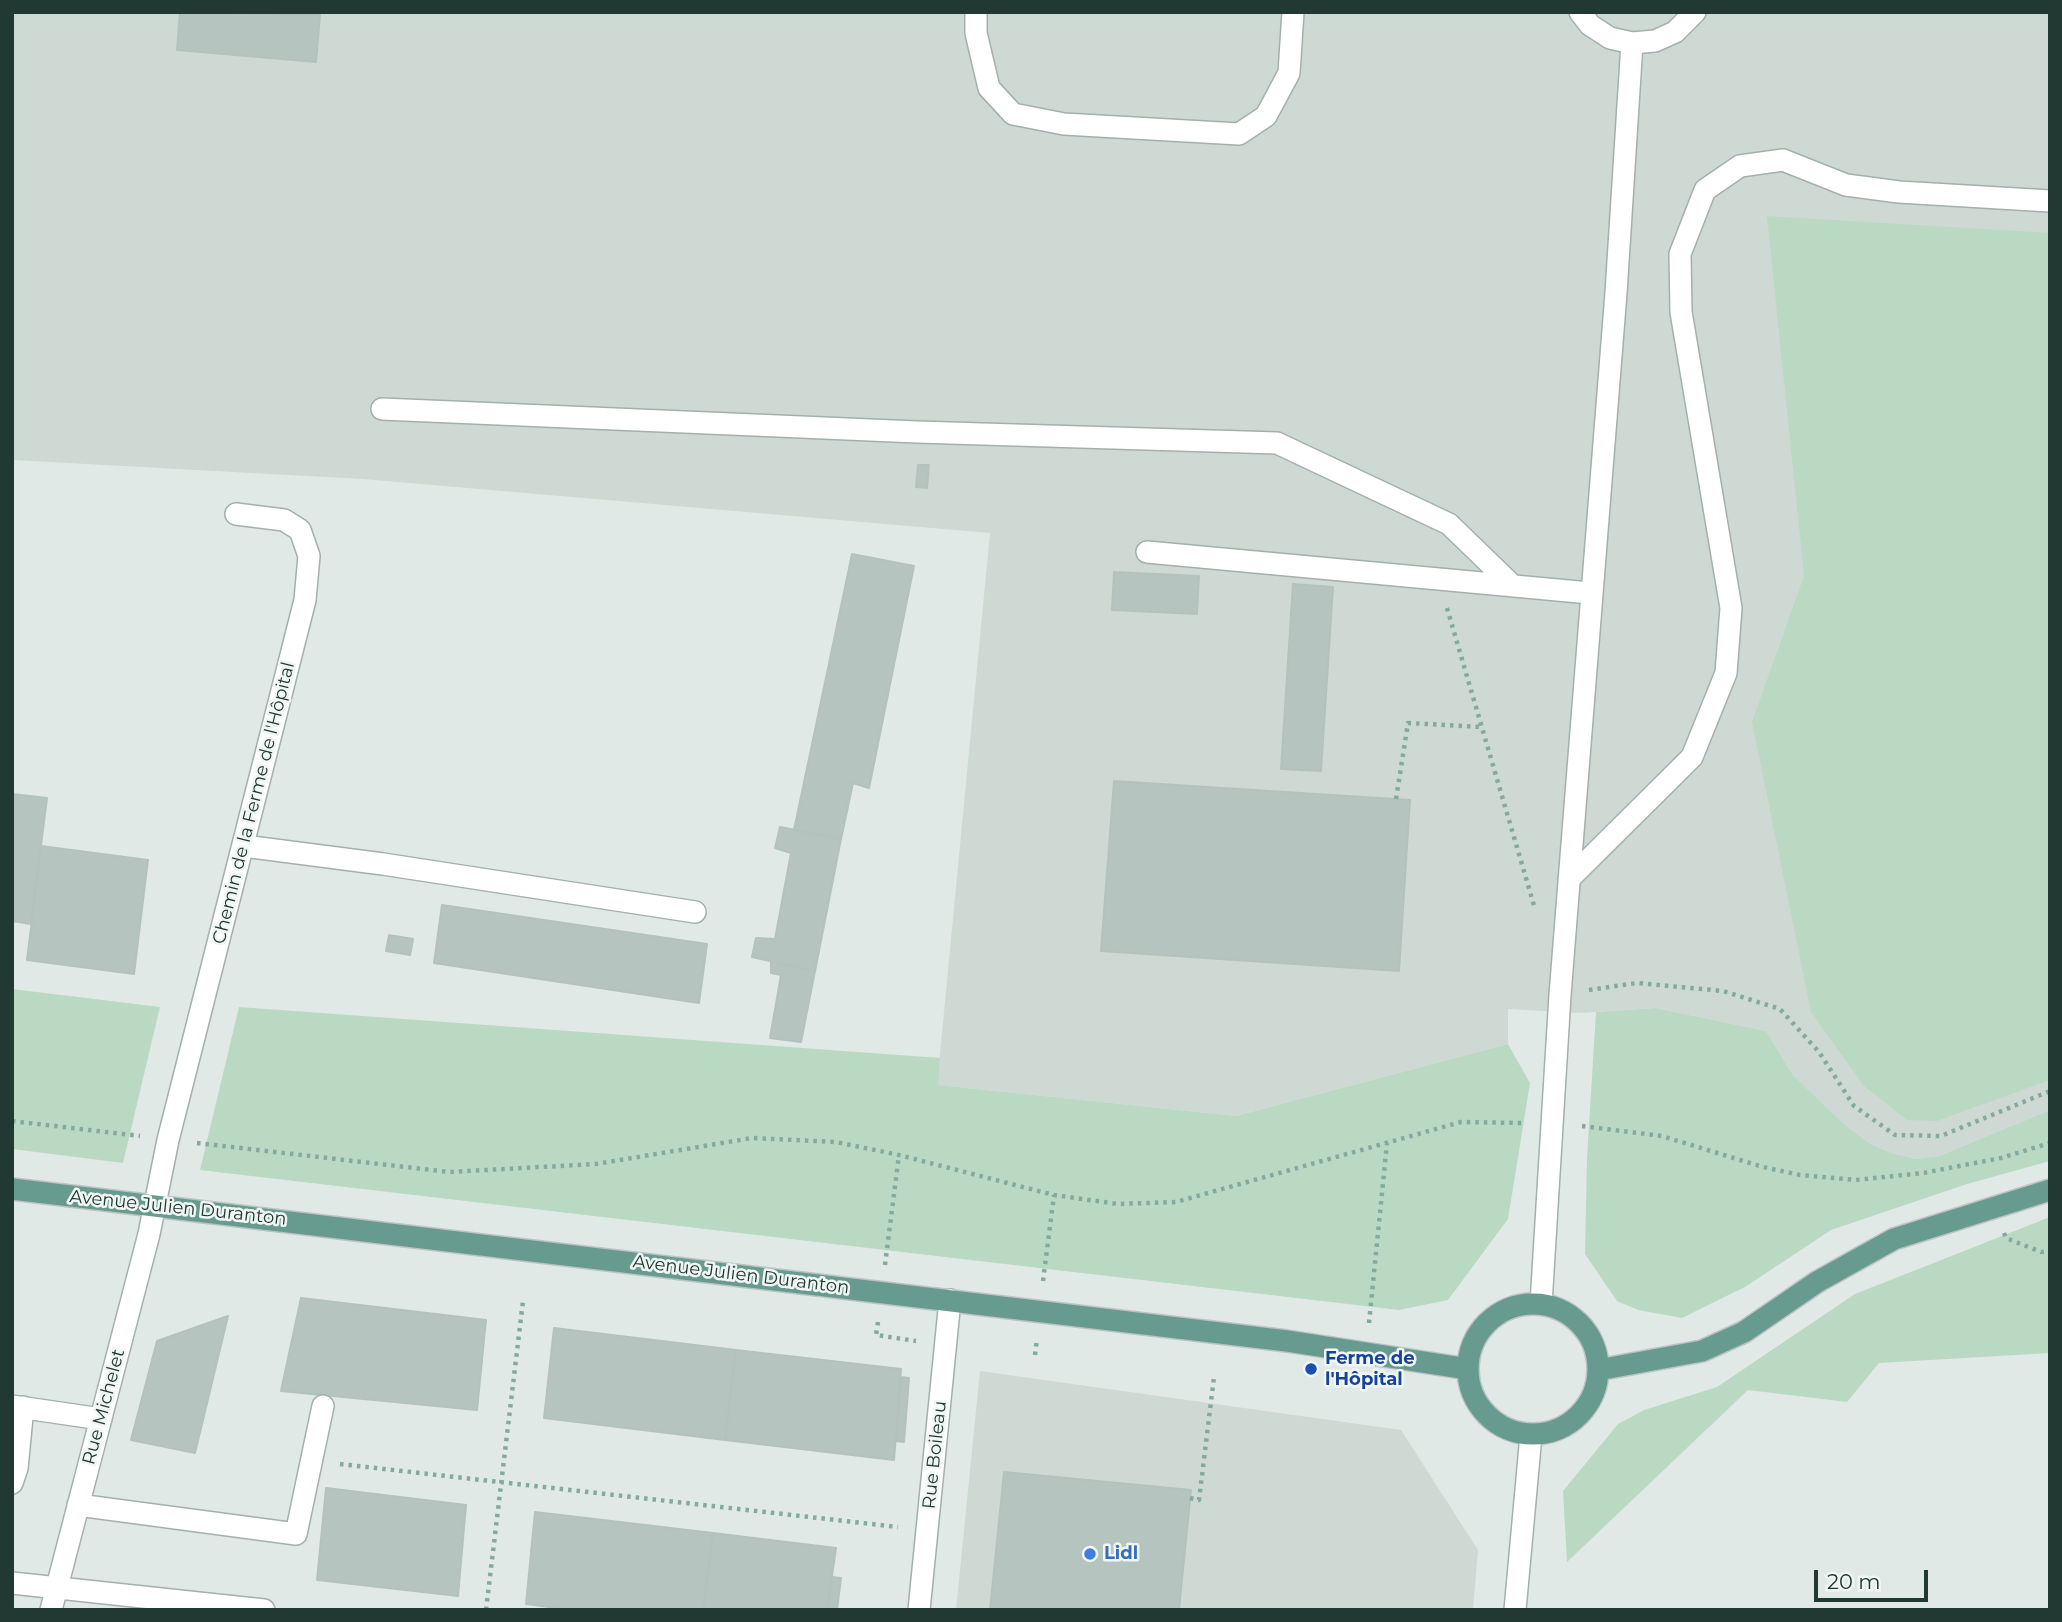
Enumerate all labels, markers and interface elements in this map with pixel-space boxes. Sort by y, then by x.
street label: Chemin de la Ferme de l'Hôpital [208,660,300,946]
street label: Avenue Julien Duranton [69,1186,287,1230]
street label: Avenue Julien Duranton [632,1251,850,1299]
street label: Rue Michelet [78,1347,130,1467]
place label: Ferme de l'Hôpital [1325,1348,1415,1390]
marker: Ferme de l'Hôpital [1303,1361,1319,1377]
street label: Rue Boileau [919,1400,951,1510]
place label: Lidl [1104,1543,1138,1565]
marker: Lidl [1082,1546,1098,1562]
scale bar [1817,1556,1931,1600]
text: 20 m [1827,1569,1881,1594]

